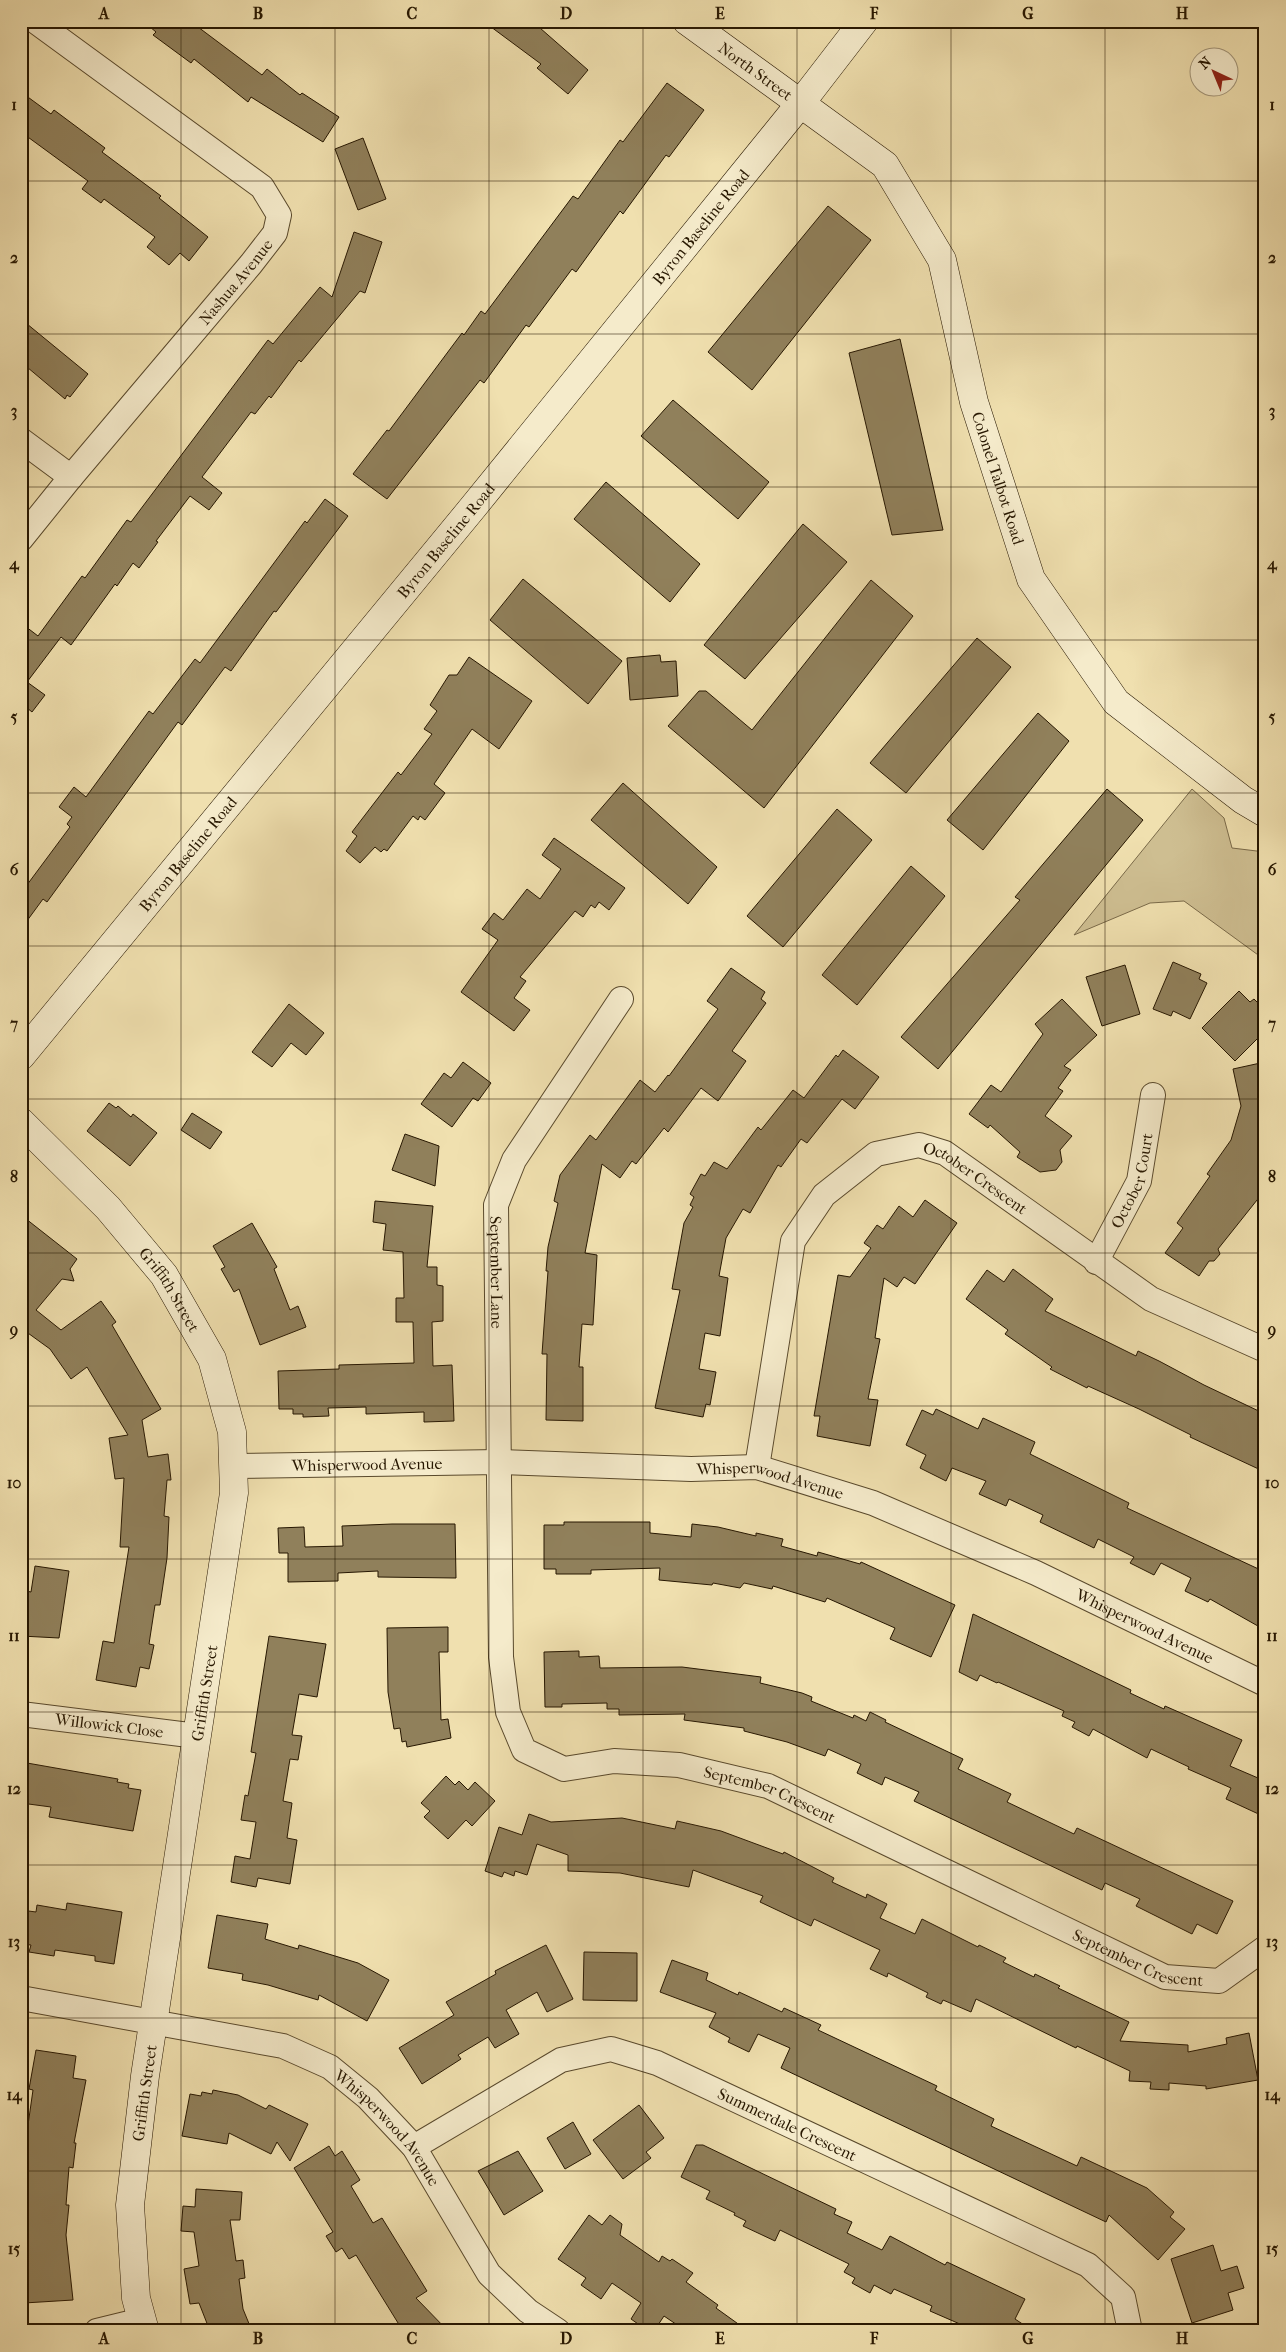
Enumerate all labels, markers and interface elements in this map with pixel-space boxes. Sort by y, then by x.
text: A [98,4,110,23]
text: B [253,4,263,23]
text: C [407,4,418,23]
text: D [560,4,572,23]
text: E [715,4,725,23]
text: F [869,4,879,23]
text: G [1022,4,1034,23]
text: H [1176,4,1189,23]
street label: North Street [715,38,797,105]
north arrow [1188,48,1238,98]
text: N [1196,53,1215,73]
text: 1 [11,95,17,114]
text: 1 [1269,95,1275,114]
street label: Byron Baseline Road [648,165,753,289]
street label: Nashua Avenue [195,235,277,329]
text: 2 [10,248,18,267]
text: 2 [1268,248,1276,267]
text: 3 [11,401,17,421]
text: 3 [1269,401,1275,421]
street label: Colonel Talbot Road [968,409,1028,547]
street label: Byron Baseline Road [393,479,499,602]
text: 4 [8,554,20,574]
text: 4 [1266,554,1278,574]
text: 5 [11,707,18,726]
text: 5 [1269,707,1276,726]
street label: Byron Baseline Road [135,793,241,915]
text: 6 [10,860,19,879]
text: 6 [1268,860,1277,879]
text: 7 [9,1014,18,1033]
text: 7 [1267,1014,1276,1033]
street label: October Court [1107,1131,1157,1232]
street label: October Crescent [921,1138,1031,1219]
text: 8 [10,1167,18,1186]
text: 8 [1268,1167,1276,1186]
street label: September Lane [486,1216,506,1329]
street label: Griffith Street [135,1244,204,1336]
text: 9 [9,1320,18,1340]
text: 9 [1267,1320,1276,1340]
street label: Whisperwood Avenue [291,1454,442,1475]
street label: Whisperwood Avenue [695,1458,846,1503]
text: 10 [7,1473,21,1492]
text: 10 [1265,1473,1279,1492]
street label: Whisperwood Avenue [1072,1584,1217,1668]
text: 11 [8,1626,20,1645]
text: 11 [1266,1626,1278,1645]
street label: Griffith Street [188,1643,222,1743]
street label: Willowick Close [53,1709,165,1742]
street label: September Crescent [702,1762,839,1827]
text: 12 [7,1779,21,1798]
text: 12 [1265,1779,1279,1798]
street label: September Crescent [1069,1925,1204,1990]
text: 13 [8,1932,20,1952]
text: 13 [1266,1932,1278,1952]
street label: Griffith Street [128,2043,161,2143]
street label: Whisperwood Avenue [330,2065,444,2189]
street label: Summerdale Crescent [715,2084,860,2165]
text: 14 [6,2085,23,2105]
text: 14 [1264,2085,1281,2105]
text: 15 [8,2239,20,2258]
text: 15 [1266,2239,1278,2258]
text: A [98,2329,110,2348]
text: B [253,2329,263,2348]
text: C [407,2329,418,2348]
text: D [560,2329,572,2348]
text: E [715,2329,725,2348]
text: F [869,2329,879,2348]
text: G [1022,2329,1034,2348]
text: H [1176,2329,1189,2348]

